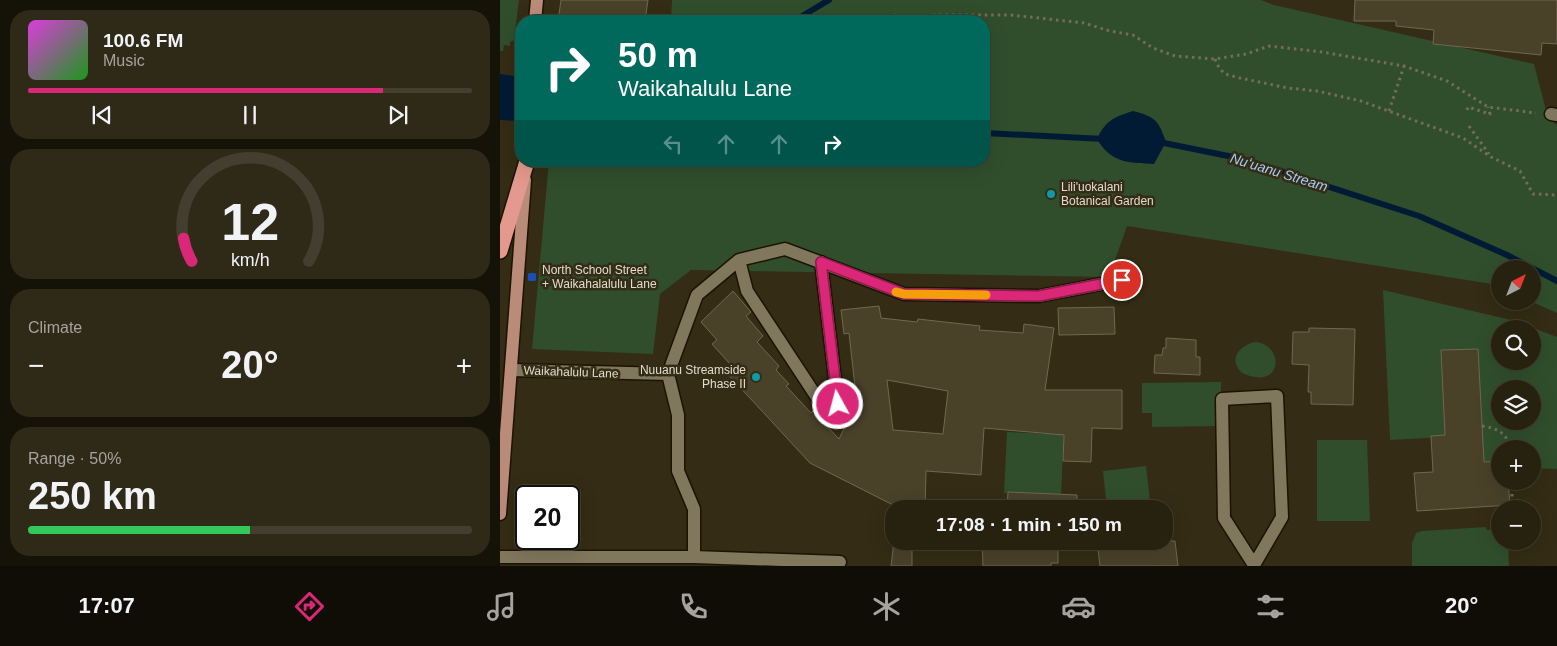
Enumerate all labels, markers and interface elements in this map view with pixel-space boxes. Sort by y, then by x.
text: 100.6 FM [103,30,183,51]
icon: right [535,35,600,100]
text: 50 m [618,35,698,74]
text: Music [103,52,145,69]
text: Waikahalulu Lane [618,76,792,101]
icon: previous [88,101,116,129]
icon: pause [236,101,264,129]
icon: next [384,101,412,129]
icon: left [659,130,687,158]
icon: ahead [712,130,740,158]
icon: ahead [765,130,793,158]
icon: right [818,130,846,158]
water label: Nuʻuanu Stream [1228,150,1330,195]
place label: Lili'uokalani Botanical Garden [1061,180,1154,208]
marker: Lili'uokalani Botanical Garden [1045,188,1057,200]
text: 12 [221,193,279,251]
text: km/h [231,250,269,270]
pin [1101,259,1143,301]
north arrow [1491,260,1541,310]
map controls [1491,260,1541,550]
place label: North School Street + Waikahalalulu Lane [542,263,657,291]
icon: arrive [1108,266,1136,294]
marker: North School Street + Waikahalalulu Lane [526,271,538,283]
text: Climate [28,319,82,336]
button: search [1491,320,1541,370]
text: 20° [221,344,279,386]
text: − [28,350,44,381]
text: + [456,350,472,381]
street label: Waikahalulu Lane [523,363,619,381]
place label: Nuuanu Streamside Phase II [640,363,746,391]
marker: Nuuanu Streamside Phase II [750,371,762,383]
position arrow [811,377,863,429]
button: layers [1491,380,1541,430]
button: + [1491,440,1541,490]
text: Range · 50% [28,450,121,467]
text: 250 km [28,475,157,517]
speed limit sign: 20 [515,485,580,550]
button: − [1491,500,1541,550]
text: 17:08 · 1 min · 150 m [936,514,1122,535]
icon: directions [292,589,327,624]
icon: music [484,589,519,624]
icon: phone [676,589,711,624]
icon: climate [869,589,904,624]
icon: car [1061,589,1096,624]
icon: filters [1253,589,1288,624]
text: 17:07 [79,593,135,618]
text: 20° [1445,593,1478,618]

